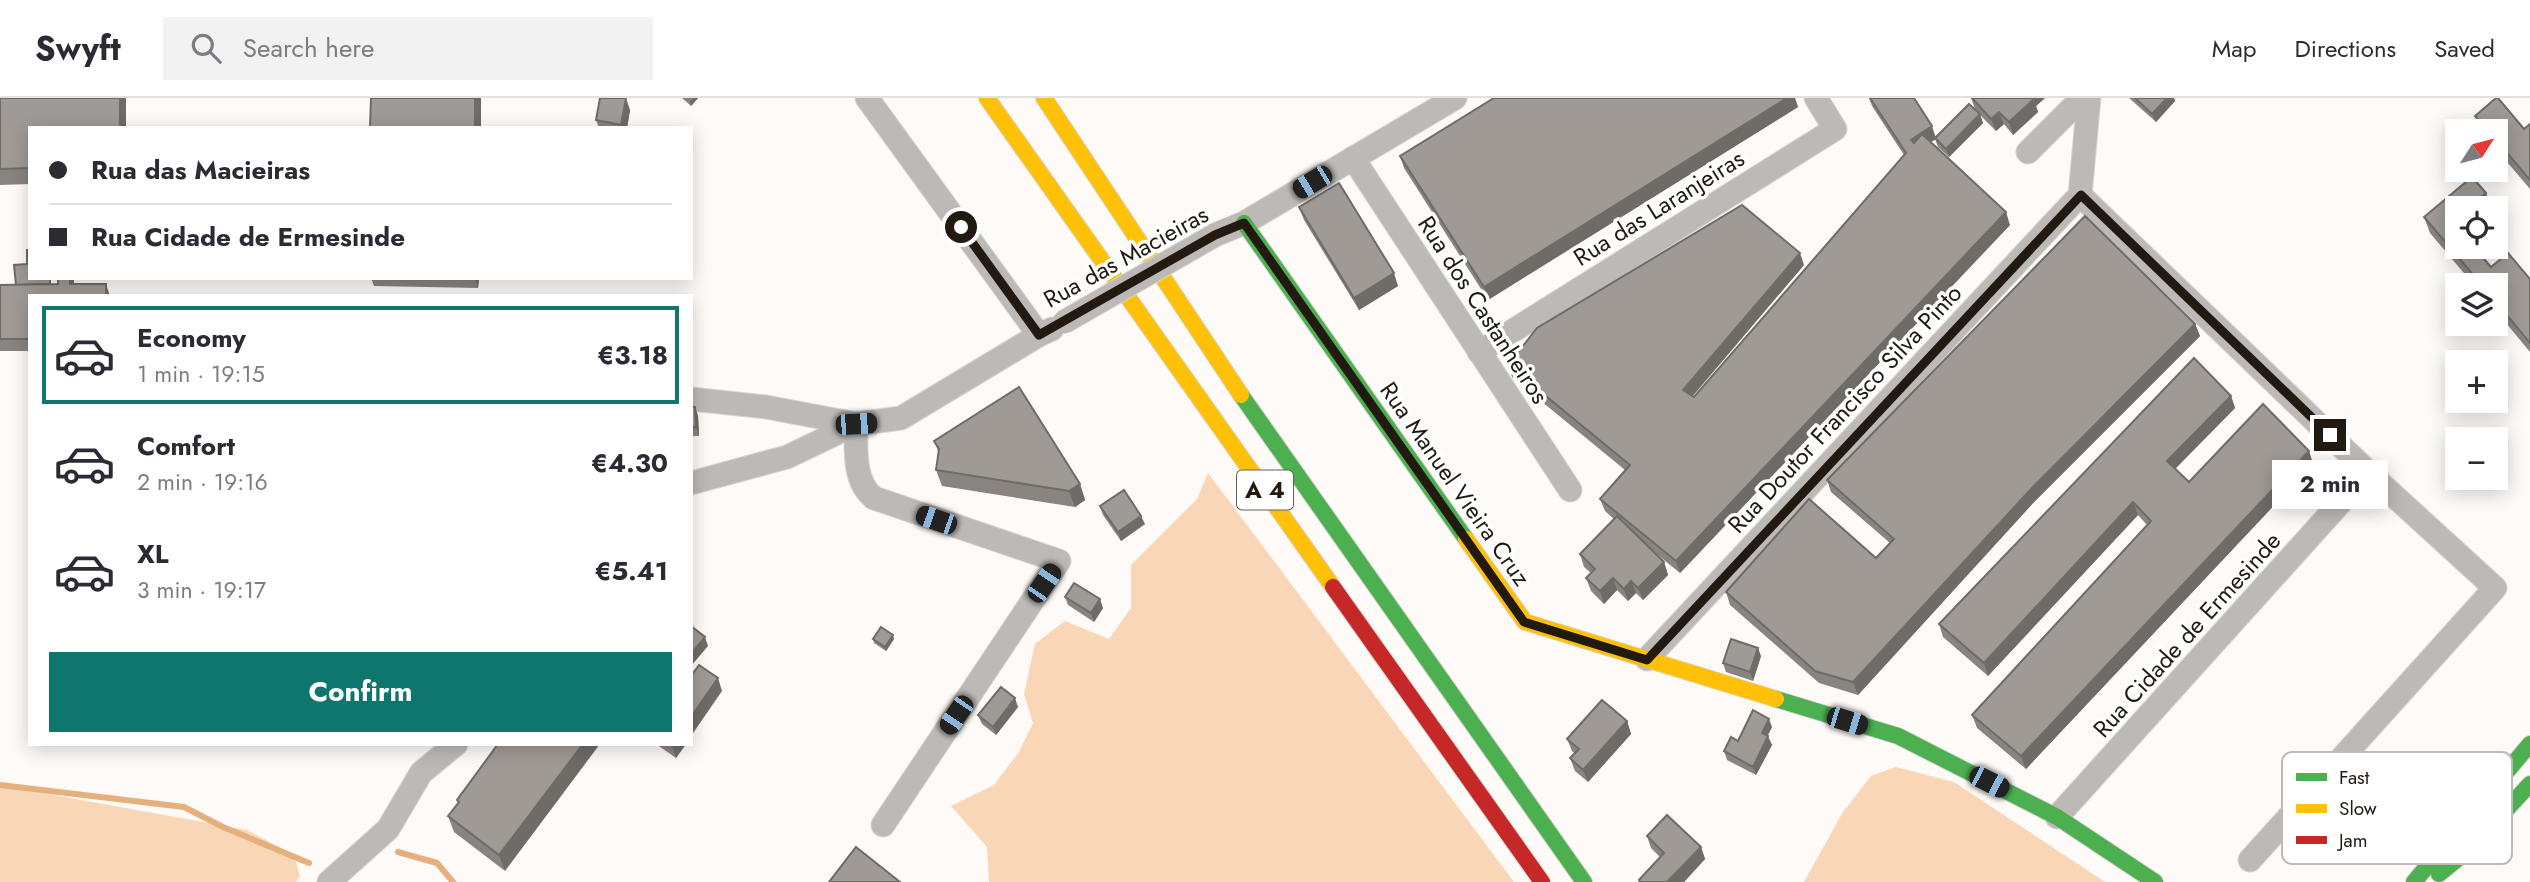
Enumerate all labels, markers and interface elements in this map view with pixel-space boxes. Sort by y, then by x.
search box [163,17,653,80]
text: Swyft [35,25,121,72]
icon: search [187,29,225,67]
text: Search here [243,29,374,67]
text: Map [2212,31,2257,66]
text: Directions [2295,31,2396,66]
text: Saved [2434,31,2495,66]
north arrow [2445,119,2508,182]
map controls [2445,119,2508,490]
street label: Rua das Laranjeiras [1566,141,1751,274]
text: Rua das Macieiras [91,151,310,189]
car [1289,162,1336,202]
button: locate [2445,196,2508,259]
street label: Rua das Macieiras [1037,197,1215,316]
street label: Rua dos Castanheiros [1409,209,1557,411]
route start [945,211,977,243]
text: Rua Cidade de Ermesinde [91,218,405,256]
button: layers [2445,273,2508,336]
street label: Rua Doutor Francisco Silva Pinto [1720,276,1970,541]
text: Economy [137,319,246,357]
icon: car [53,324,116,387]
text: €3.18 [597,336,668,374]
button: + [2445,350,2508,413]
text: 1 min · 19:15 [137,357,265,391]
street label: Rua Manuel Vieira Cruz [1372,375,1539,593]
car [835,412,878,436]
route end [2314,419,2346,451]
text: Comfort [137,427,235,465]
button: − [2445,427,2508,490]
icon: car [53,432,116,495]
text: €4.30 [591,444,668,482]
callout: 2 min [2272,460,2388,508]
text: 2 min · 19:16 [137,465,268,499]
text: 2 min [2300,467,2360,501]
road number: A 4 [1237,470,1293,510]
car [913,503,960,537]
street label: Rua Cidade de Ermesinde [2085,524,2289,745]
text: XL [137,535,169,573]
icon: car [53,540,116,603]
text: €5.41 [594,552,668,590]
car [1024,560,1065,606]
text: 3 min · 19:17 [137,573,266,607]
button: Confirm [49,652,672,732]
car [936,692,977,738]
car [1824,705,1871,737]
legend [2282,752,2512,864]
car [1966,763,2013,801]
text: Fast [2339,764,2370,791]
text: Slow [2339,795,2377,822]
text: Jam [2336,827,2368,854]

